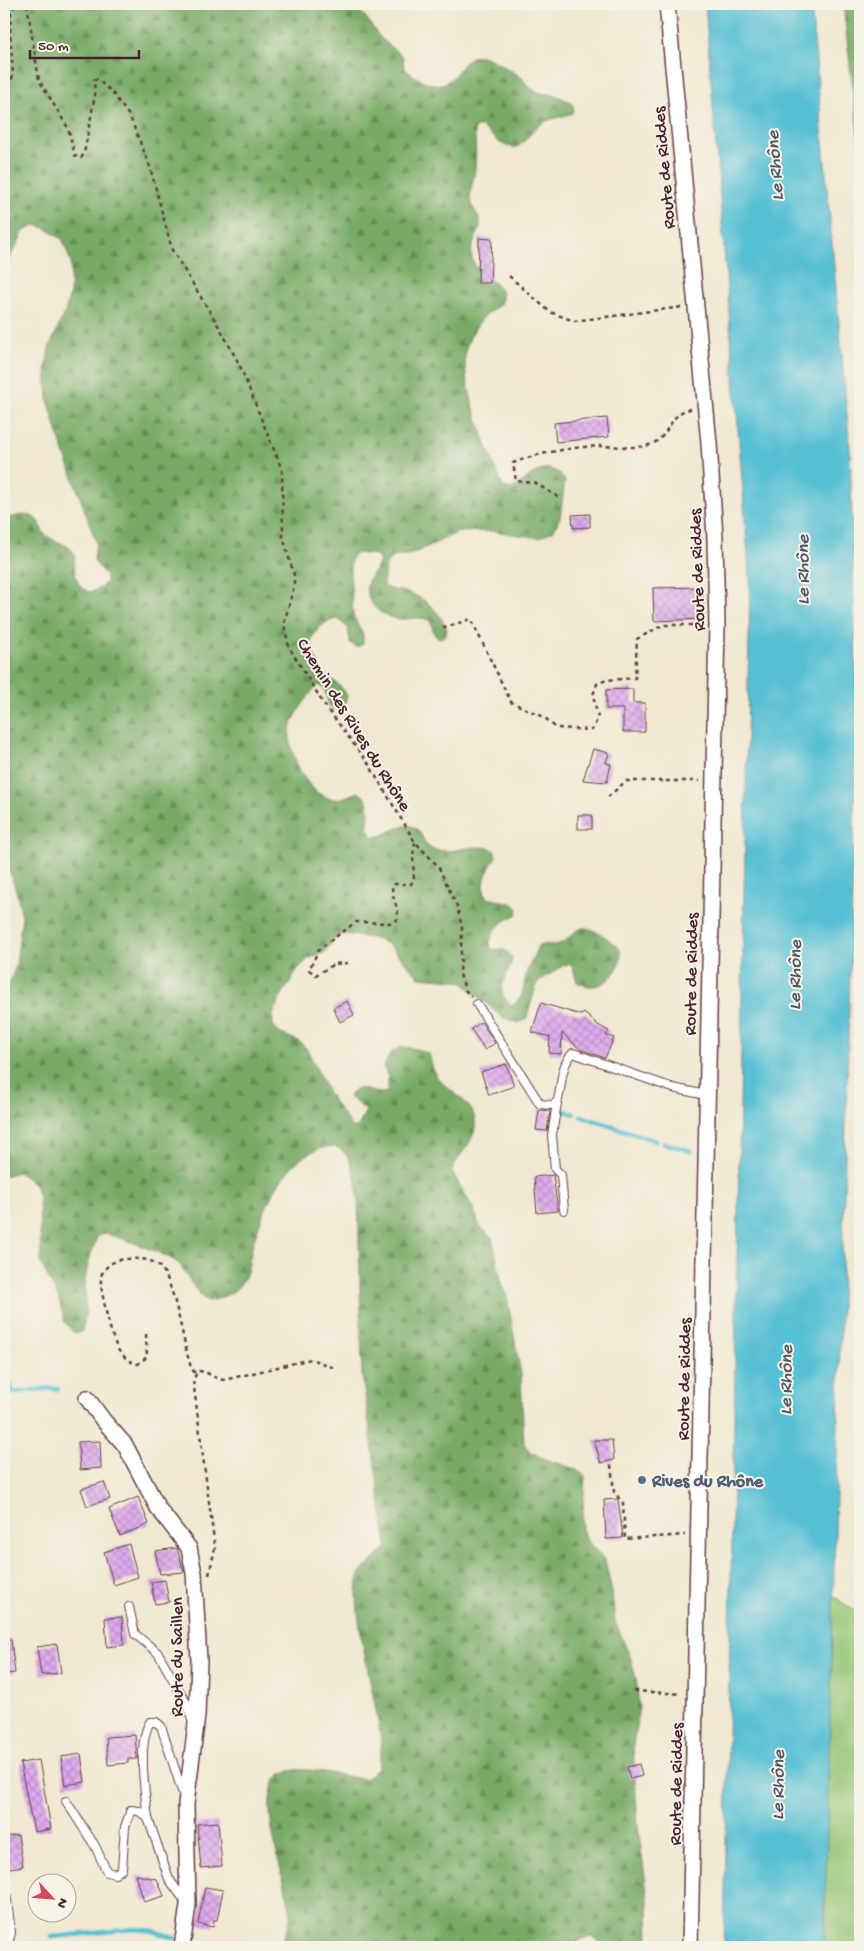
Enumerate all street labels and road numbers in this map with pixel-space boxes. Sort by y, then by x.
street label: Route de Riddes [650,104,681,230]
street label: Route de Riddes [686,507,711,632]
street label: Chemin des Rives du Rhône [291,635,415,816]
street label: Route de Riddes [681,911,704,1036]
street label: Route de Riddes [674,1316,697,1441]
street label: Route du Saillen [168,1597,189,1717]
street label: Route de Riddes [666,1721,689,1846]

